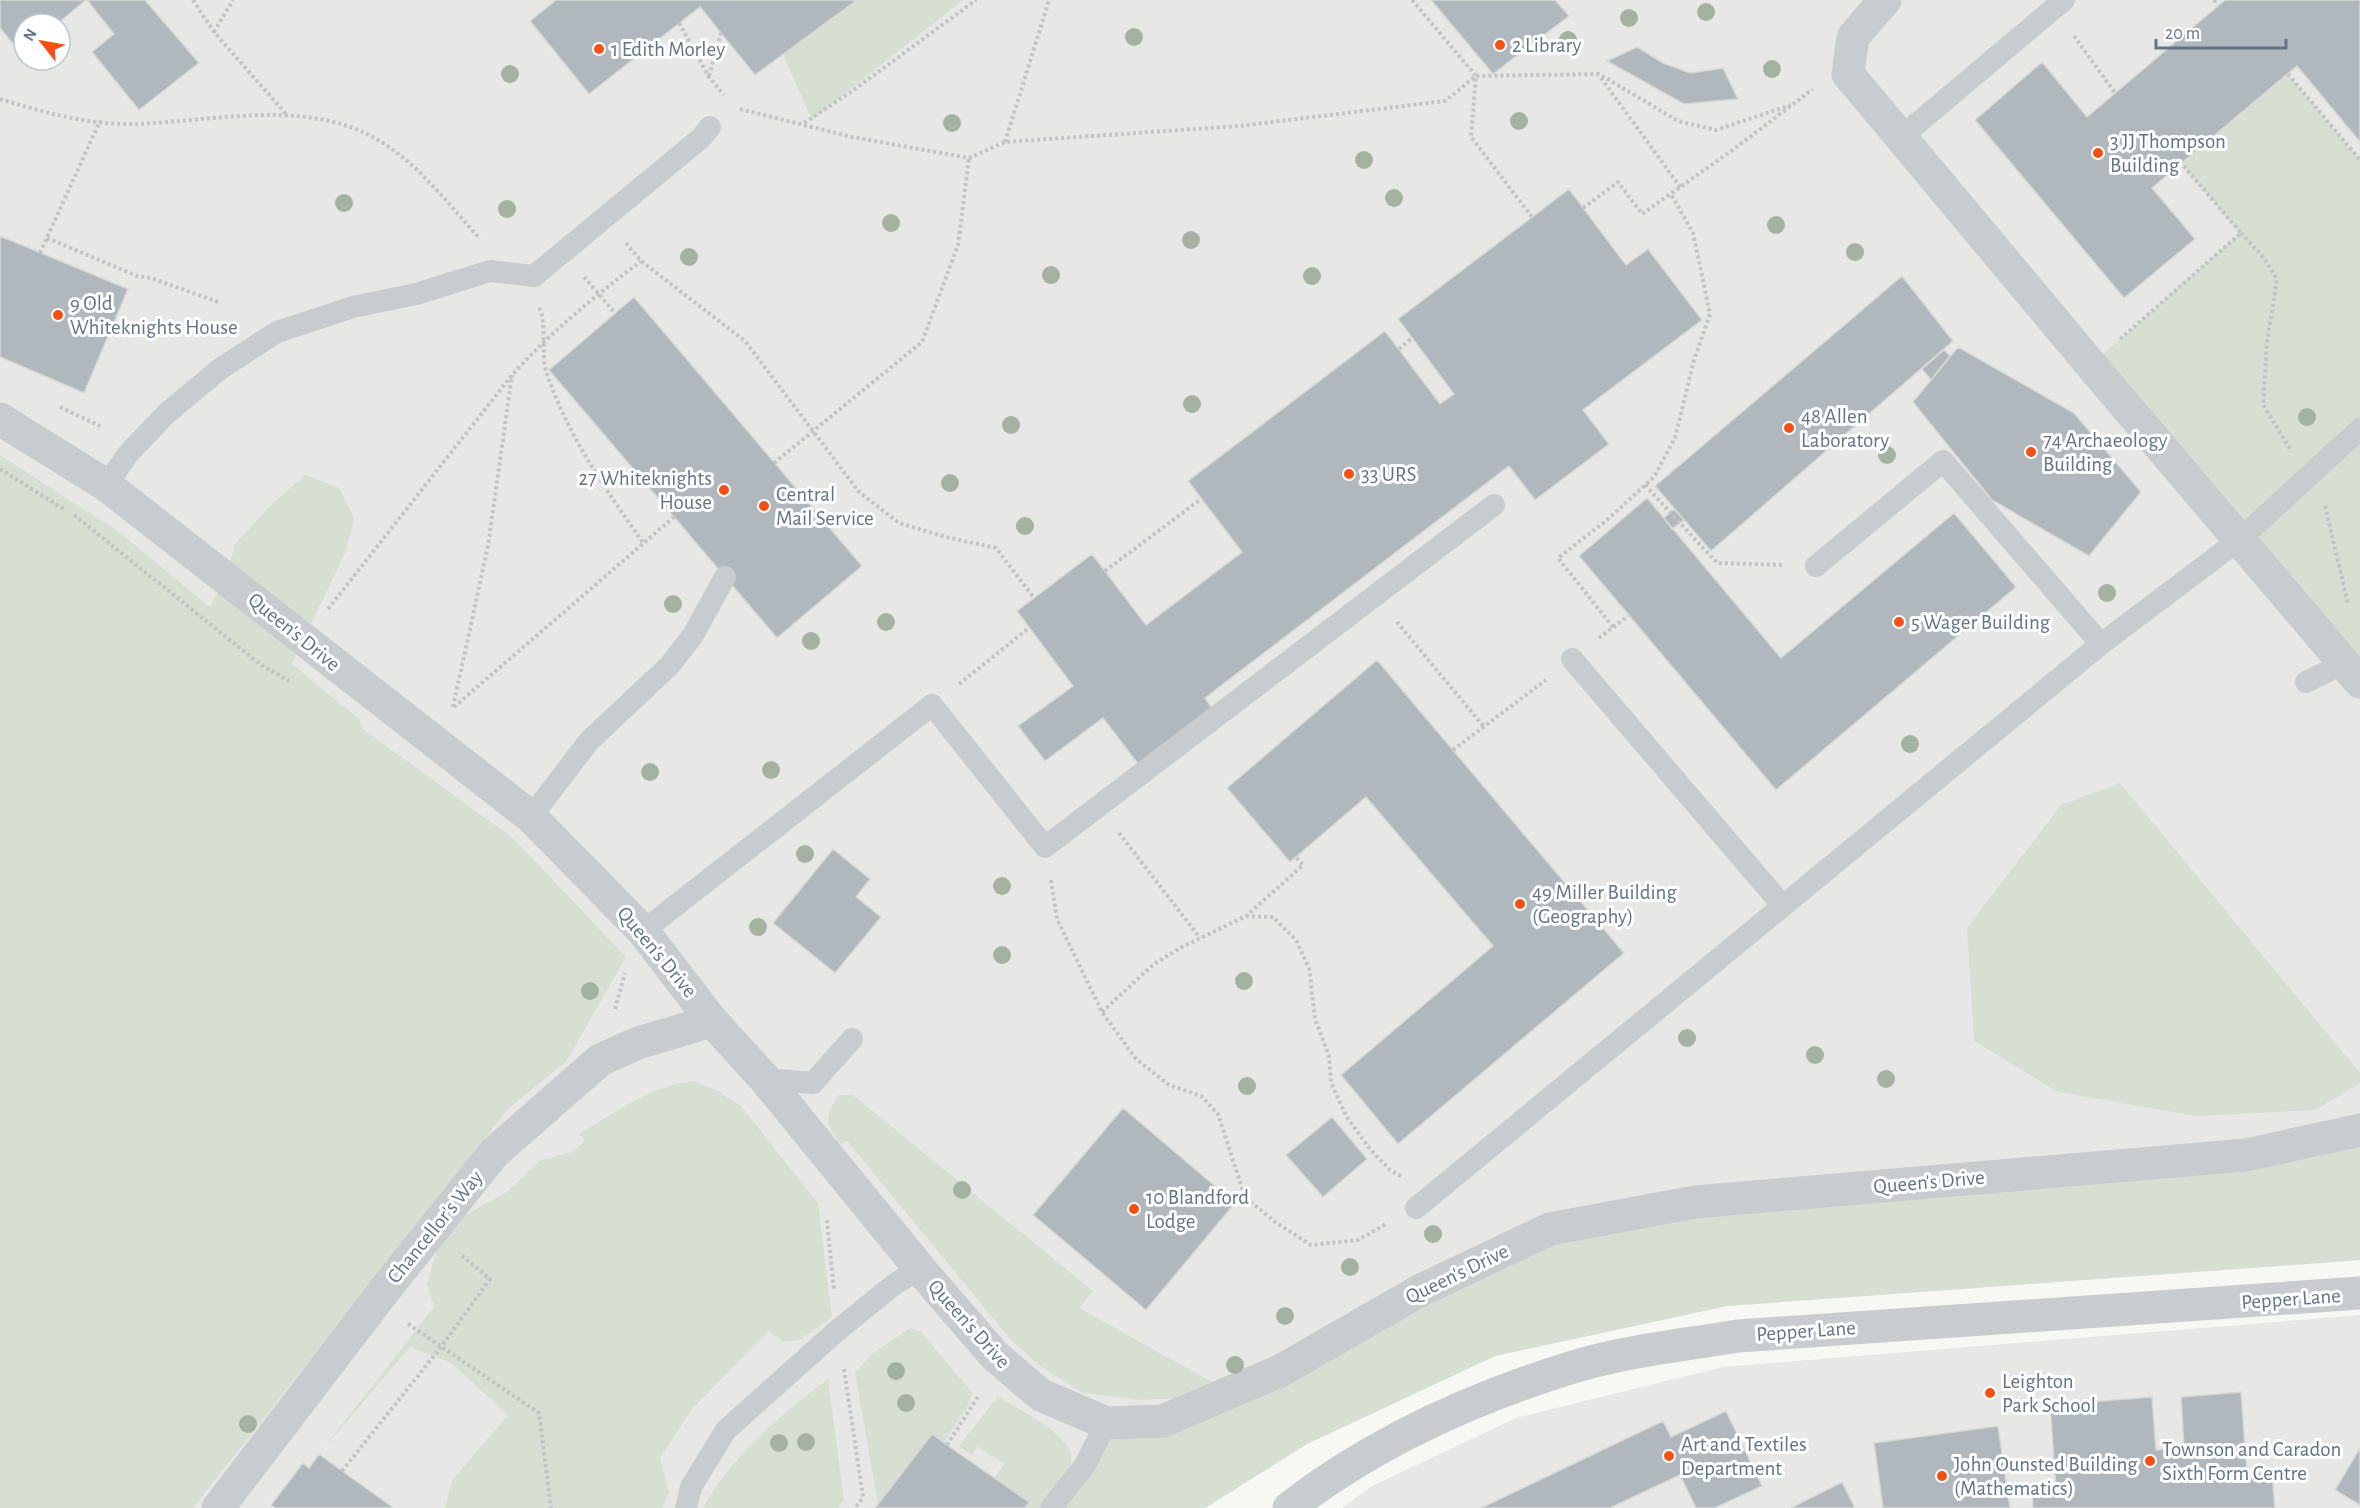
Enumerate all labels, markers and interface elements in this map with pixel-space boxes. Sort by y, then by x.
north arrow [12,12,72,72]
scale bar [2156,12,2286,50]
text: 20 m [2165,25,2200,43]
text: N [20,26,40,44]
place label: 2 Library [1512,35,1582,56]
marker: 2 Library [1493,38,1507,52]
place label: 1 Edith Morley [611,39,725,60]
marker: 1 Edith Morley [592,42,606,56]
place label: 3 JJ Thompson Building [2110,131,2226,176]
marker: 3 JJ Thompson Building [2091,146,2105,160]
place label: 9 Old Whiteknights House [70,293,238,338]
marker: 9 Old Whiteknights House [51,308,65,322]
place label: 48 Allen Laboratory [1801,406,1889,451]
marker: 48 Allen Laboratory [1782,421,1796,435]
place label: 74 Archaeology Building [2043,430,2167,475]
marker: 74 Archaeology Building [2024,445,2038,459]
place label: 33 URS [1361,464,1417,485]
marker: 33 URS [1342,467,1356,481]
place label: 27 Whiteknights House [578,468,712,513]
marker: 27 Whiteknights House [717,483,731,497]
place label: Central Mail Service [776,484,874,529]
marker: Central Mail Service [757,499,771,513]
street label: Queen's Drive [244,589,344,675]
place label: 5 Wager Building [1911,612,2051,633]
marker: 5 Wager Building [1892,615,1906,629]
place label: 49 Miller Building (Geography) [1532,882,1677,927]
marker: 49 Miller Building (Geography) [1513,897,1527,911]
street label: Queen's Drive [613,903,701,1001]
street label: Chancellor's Way [383,1167,487,1287]
street label: Queen's Drive [1873,1167,1985,1197]
place label: 10 Blandford Lodge [1146,1187,1249,1232]
marker: 10 Blandford Lodge [1127,1202,1141,1216]
street label: Queen's Drive [1402,1240,1512,1308]
street label: Queen's Drive [924,1276,1014,1372]
street label: Pepper Lane [2240,1285,2342,1313]
street label: Pepper Lane [1755,1317,1857,1345]
place label: Leighton Park School [2002,1371,2096,1416]
marker: Leighton Park School [1983,1386,1997,1400]
place label: Art and Textiles Department [1681,1434,1807,1479]
place label: Townson and Caradon Sixth Form Centre [2162,1439,2341,1484]
marker: Art and Textiles Department [1662,1449,1676,1463]
place label: John Ounsted Building (Mathematics) [1954,1454,2138,1499]
marker: Townson and Caradon Sixth Form Centre [2143,1454,2157,1468]
marker: John Ounsted Building (Mathematics) [1935,1469,1949,1483]

